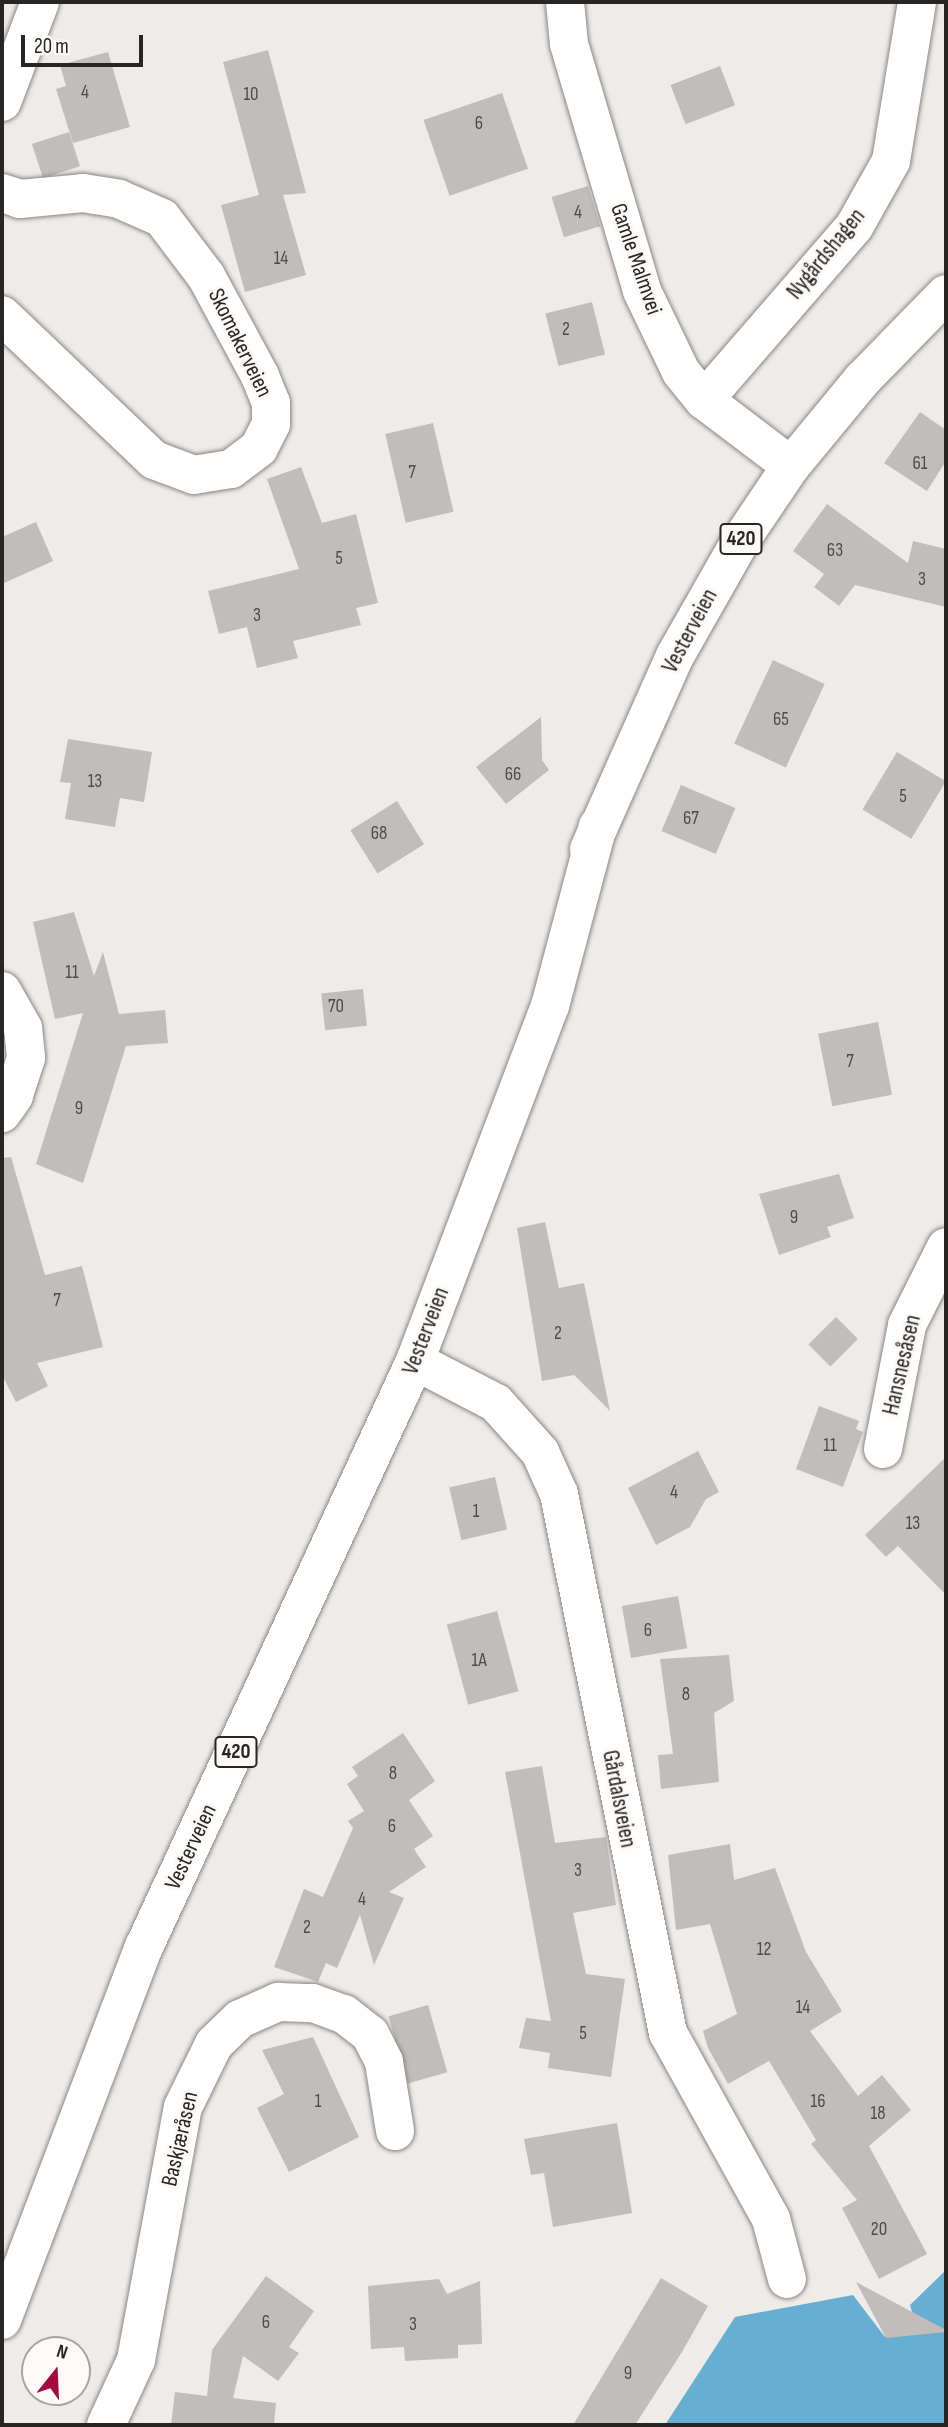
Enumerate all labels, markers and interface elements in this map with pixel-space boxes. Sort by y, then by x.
scale bar [24,21,147,65]
text: 20 m [34,34,69,59]
house number: 4 [81,82,89,104]
house number: 10 [243,84,259,106]
house number: 6 [475,113,483,135]
street label: Gamle Malmvei [604,200,668,318]
house number: 4 [574,202,582,224]
street label: Nygårdshagen [781,203,871,305]
house number: 14 [274,248,288,270]
street label: Skomakerveien [202,284,278,402]
house number: 2 [562,319,570,341]
house number: 61 [913,453,927,475]
house number: 7 [408,462,416,484]
road number: 420 [718,522,764,556]
house number: 63 [827,540,843,562]
house number: 5 [335,548,343,570]
house number: 3 [918,569,926,591]
street label: Vesterveien [656,584,724,678]
house number: 3 [253,605,261,627]
house number: 65 [773,709,789,731]
house number: 66 [505,764,521,786]
house number: 13 [88,771,102,793]
house number: 5 [899,786,907,808]
house number: 67 [683,808,699,830]
house number: 68 [371,823,387,845]
house number: 11 [65,962,79,984]
house number: 70 [328,996,344,1018]
house number: 7 [846,1051,854,1073]
house number: 9 [75,1098,83,1120]
house number: 9 [790,1207,798,1229]
street label: Vesterveien [397,1283,455,1379]
house number: 7 [53,1290,61,1312]
street label: Hansnesåsen [877,1312,927,1418]
house number: 2 [554,1323,562,1345]
house number: 11 [823,1435,837,1457]
house number: 4 [670,1482,678,1504]
house number: 1 [473,1501,479,1523]
house number: 13 [906,1513,920,1535]
house number: 6 [644,1620,652,1642]
house number: 1A [471,1650,487,1672]
house number: 8 [682,1684,690,1706]
road number: 420 [213,1734,259,1770]
street label: Gårdalsveien [596,1748,642,1850]
house number: 8 [389,1763,397,1785]
street label: Vesterveien [159,1800,223,1894]
house number: 6 [388,1816,396,1838]
house number: 3 [574,1860,582,1882]
house number: 4 [358,1889,366,1911]
house number: 2 [303,1917,311,1939]
house number: 12 [757,1939,771,1961]
house number: 14 [796,1997,810,2019]
house number: 5 [579,2023,587,2045]
street label: Baskjæråsen [156,2089,204,2189]
house number: 1 [315,2091,321,2113]
house number: 16 [811,2091,825,2113]
house number: 18 [871,2103,885,2125]
house number: 20 [871,2219,887,2241]
house number: 6 [262,2312,270,2334]
house number: 3 [409,2314,417,2336]
north arrow [21,2336,91,2406]
text: N [54,2340,70,2365]
house number: 9 [624,2363,632,2385]

